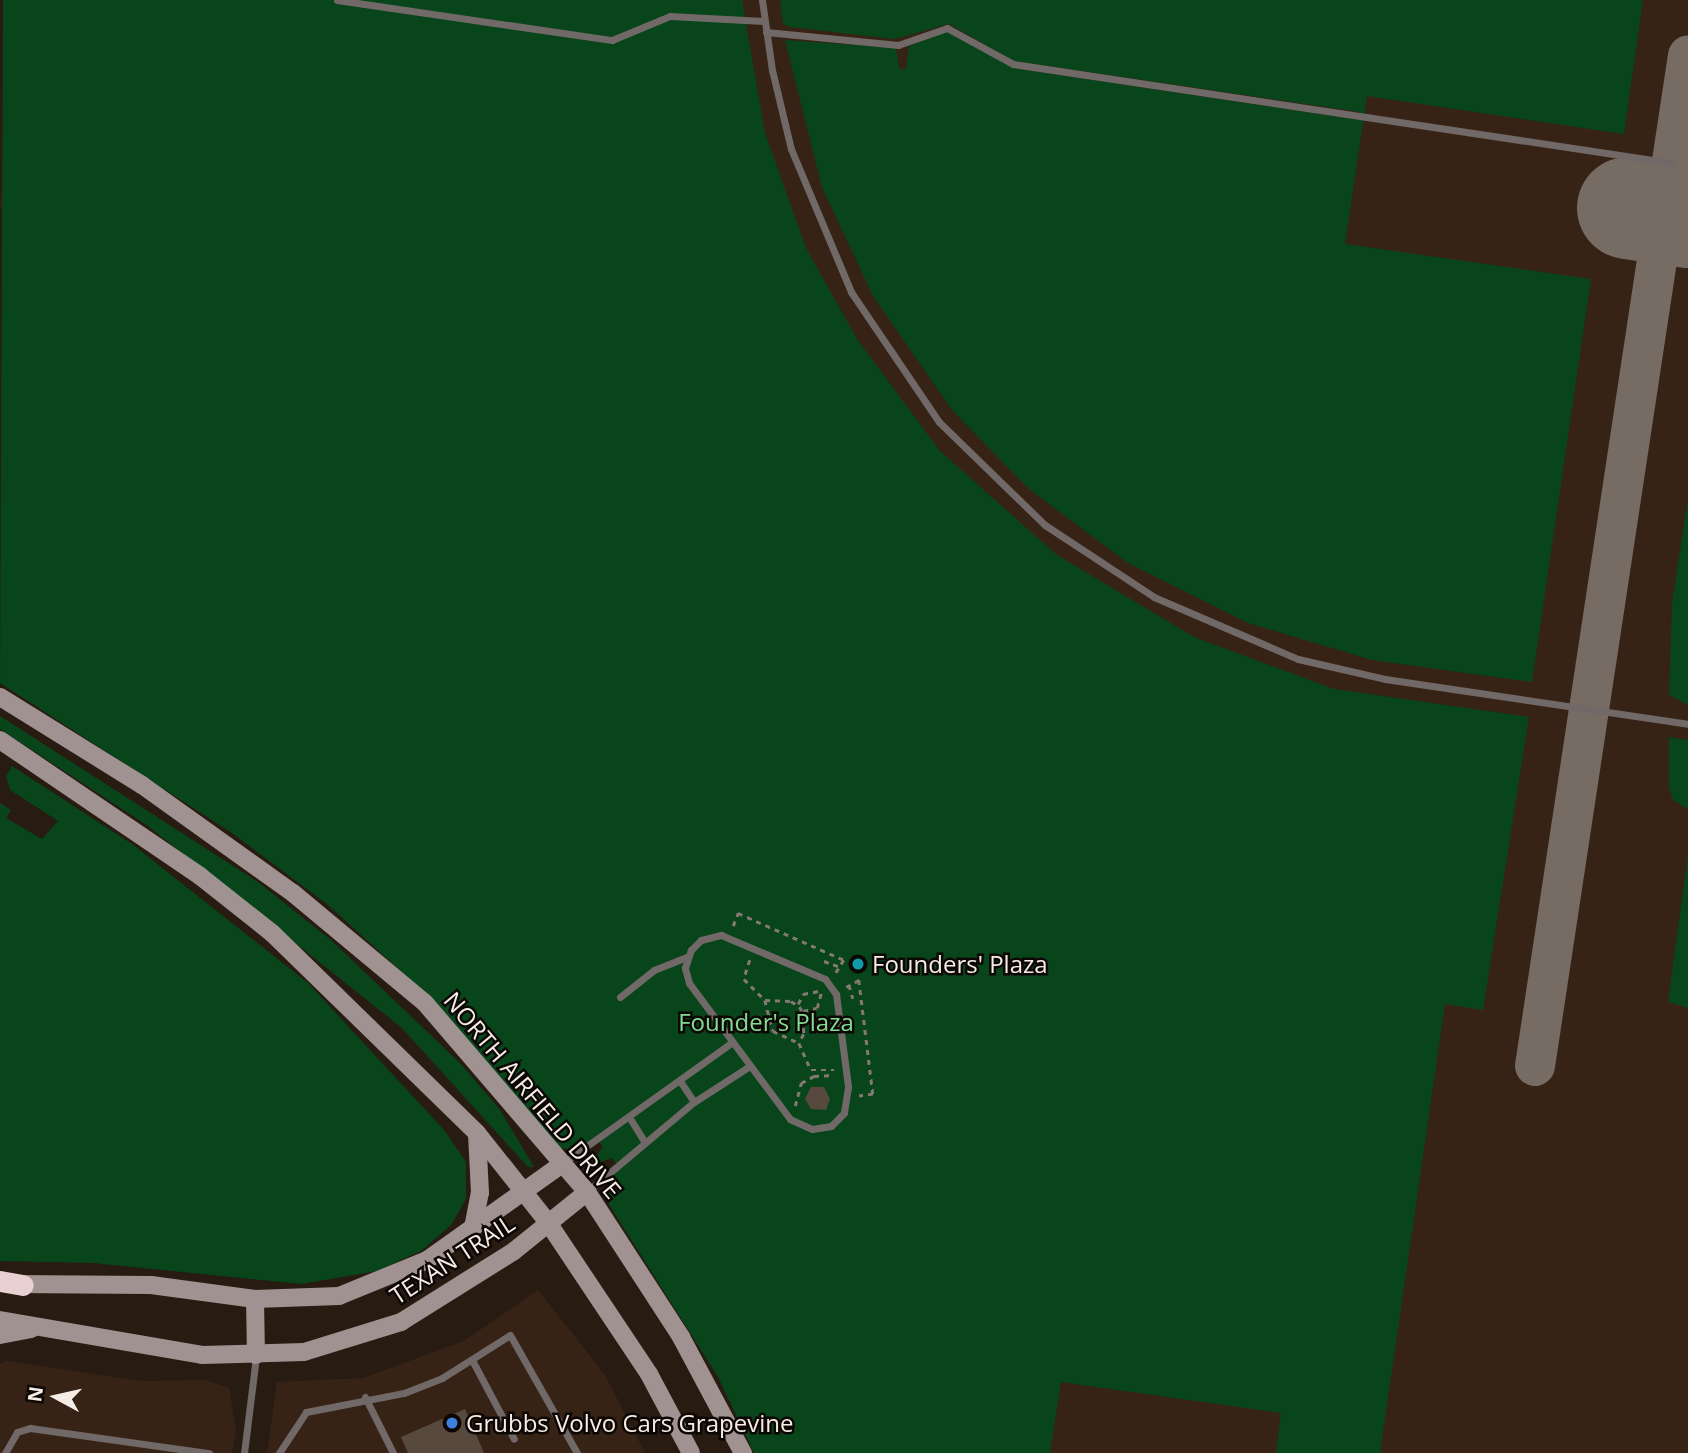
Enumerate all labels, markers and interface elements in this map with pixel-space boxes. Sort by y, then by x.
place label: Founders' Plaza [872,950,1048,978]
marker: Founders' Plaza [850,956,866,972]
street label: NORTH AIRFIELD DRIVE [438,986,628,1204]
park label: Founder's Plaza [678,1008,854,1036]
street label: TEXAN TRAIL [384,1208,520,1310]
north arrow [21,1362,91,1432]
text: N [21,1385,49,1404]
place label: Grubbs Volvo Cars Grapevine [466,1409,793,1437]
marker: Grubbs Volvo Cars Grapevine [444,1415,460,1431]

